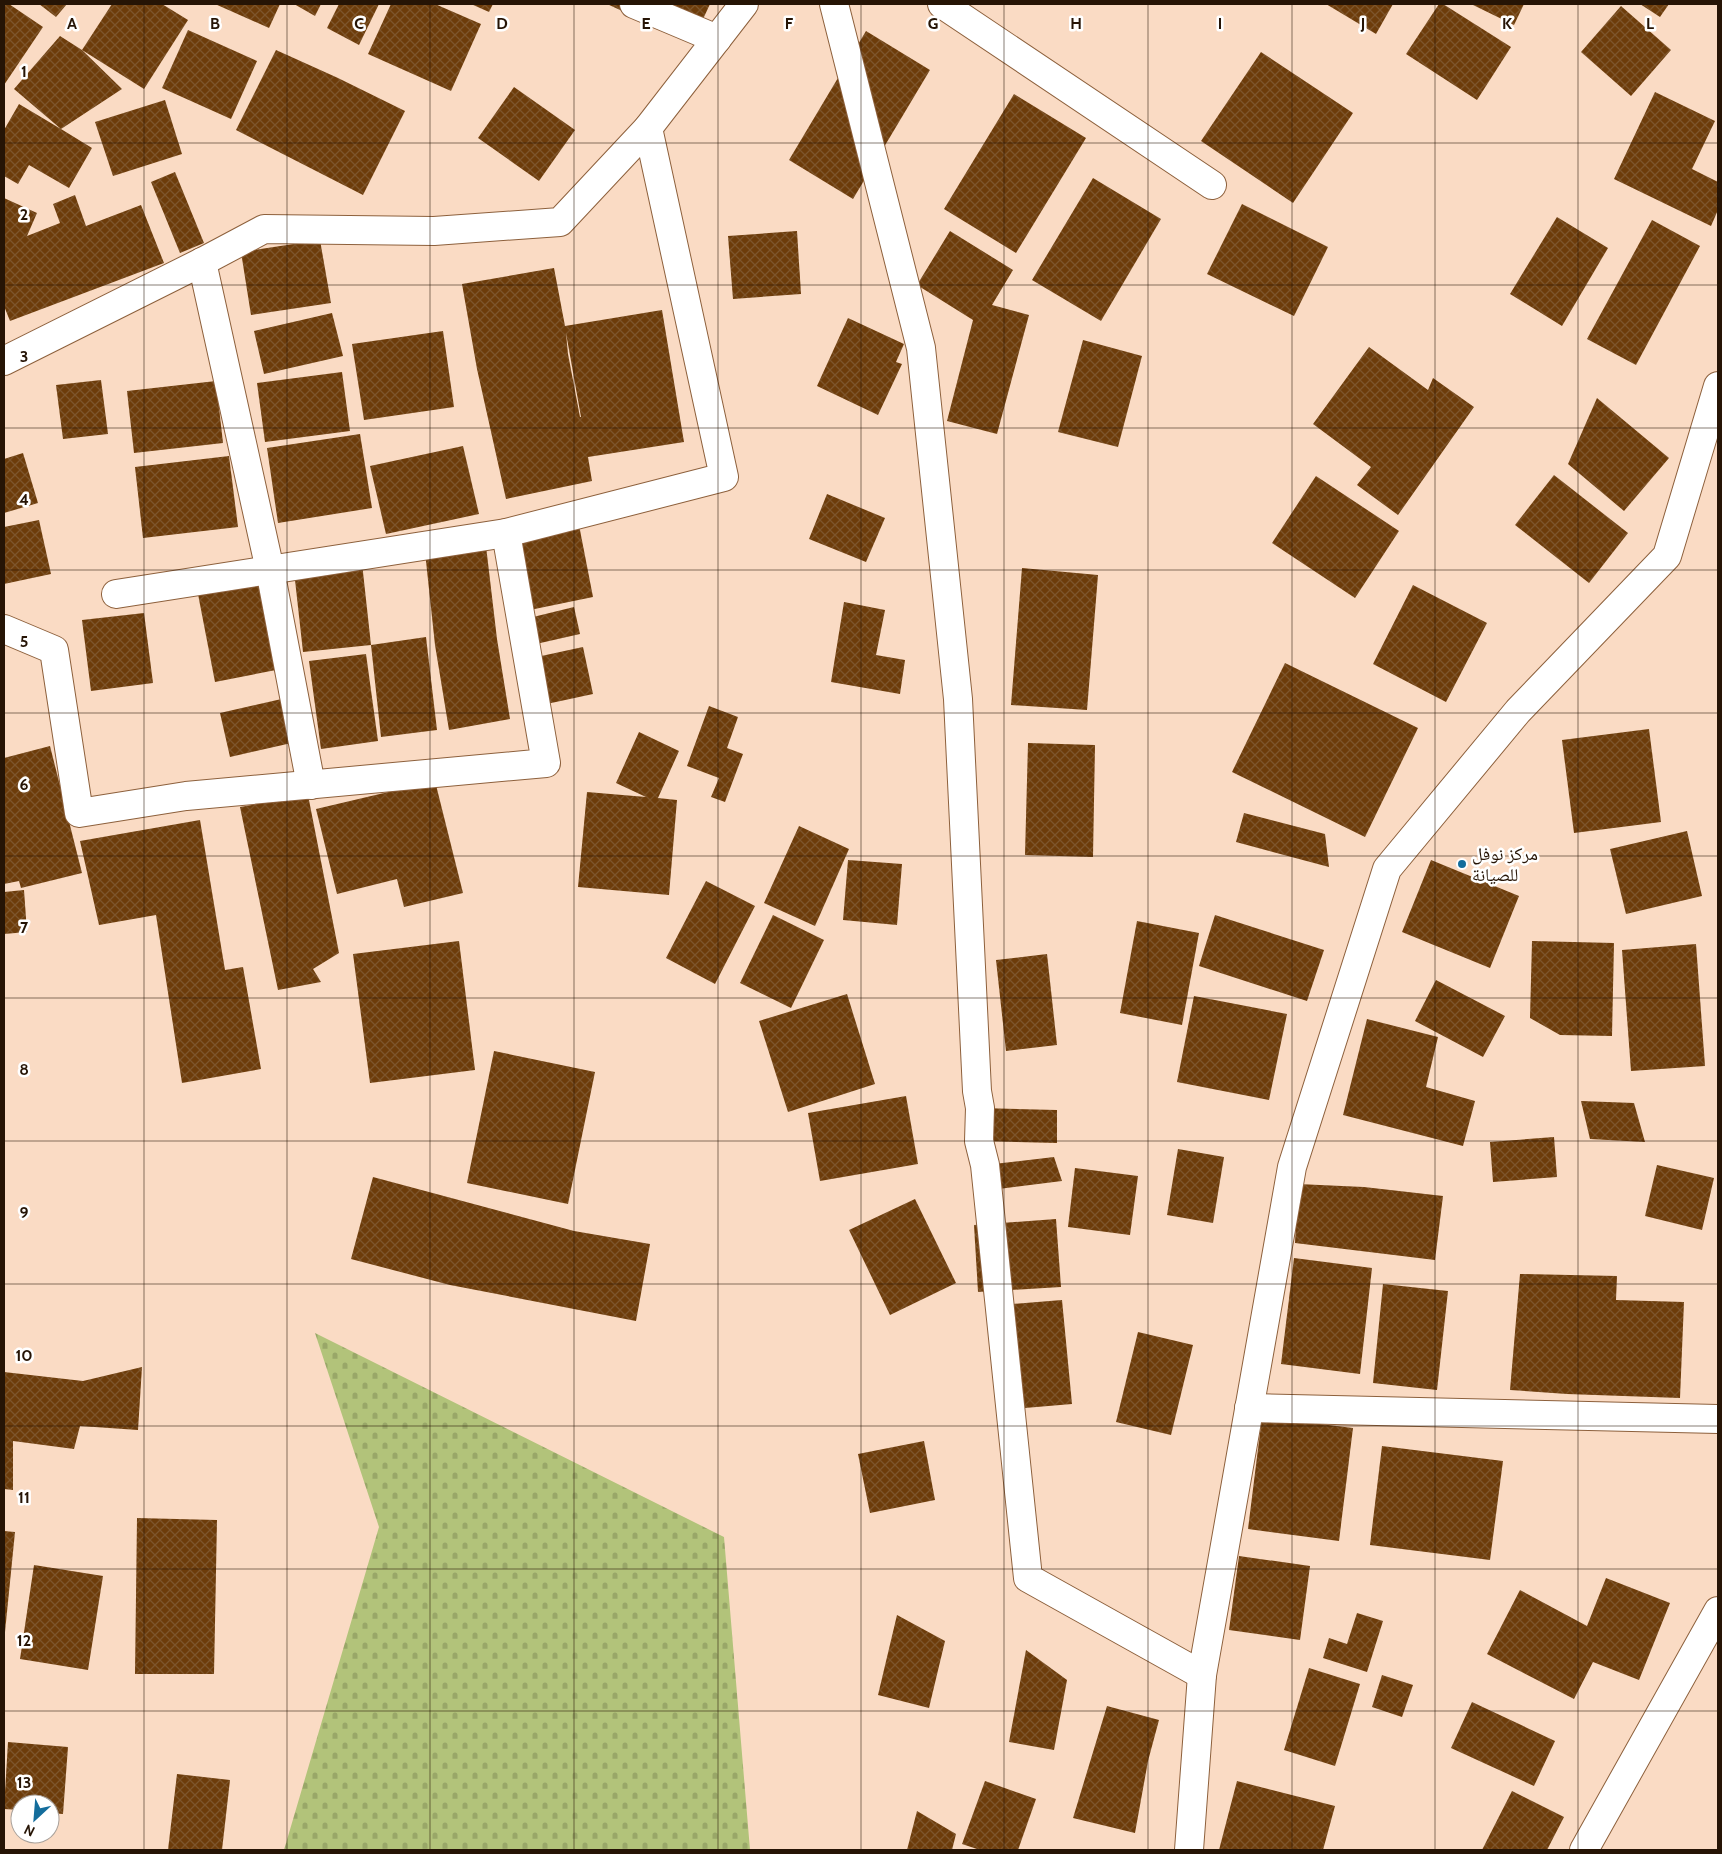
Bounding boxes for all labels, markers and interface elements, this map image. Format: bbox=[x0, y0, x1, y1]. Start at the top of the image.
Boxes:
text: A bbox=[67, 14, 77, 33]
text: B bbox=[210, 14, 220, 33]
text: C bbox=[354, 14, 364, 33]
text: D bbox=[496, 14, 508, 33]
text: E bbox=[641, 14, 651, 33]
text: F bbox=[785, 14, 794, 33]
text: G bbox=[928, 14, 938, 33]
text: H bbox=[1070, 14, 1082, 33]
text: I bbox=[1218, 14, 1222, 33]
text: J bbox=[1360, 14, 1365, 33]
text: K bbox=[1502, 14, 1512, 33]
text: L bbox=[1646, 14, 1654, 33]
text: 1 bbox=[21, 62, 27, 81]
text: 2 bbox=[20, 205, 28, 224]
text: 3 bbox=[20, 347, 28, 366]
text: 4 bbox=[19, 490, 29, 509]
text: 5 bbox=[20, 632, 28, 651]
text: 6 bbox=[20, 775, 29, 794]
place label: مركز نوفل للصيانة bbox=[1472, 843, 1538, 886]
marker: مركز نوفل للصيانة bbox=[1456, 858, 1468, 870]
text: 7 bbox=[20, 918, 29, 937]
text: 8 bbox=[19, 1060, 29, 1079]
text: 9 bbox=[20, 1203, 29, 1222]
text: 10 bbox=[15, 1346, 33, 1365]
text: 11 bbox=[18, 1488, 30, 1507]
text: 12 bbox=[17, 1631, 31, 1650]
text: 13 bbox=[17, 1773, 31, 1792]
north arrow bbox=[10, 1794, 60, 1844]
text: N bbox=[21, 1820, 38, 1841]

